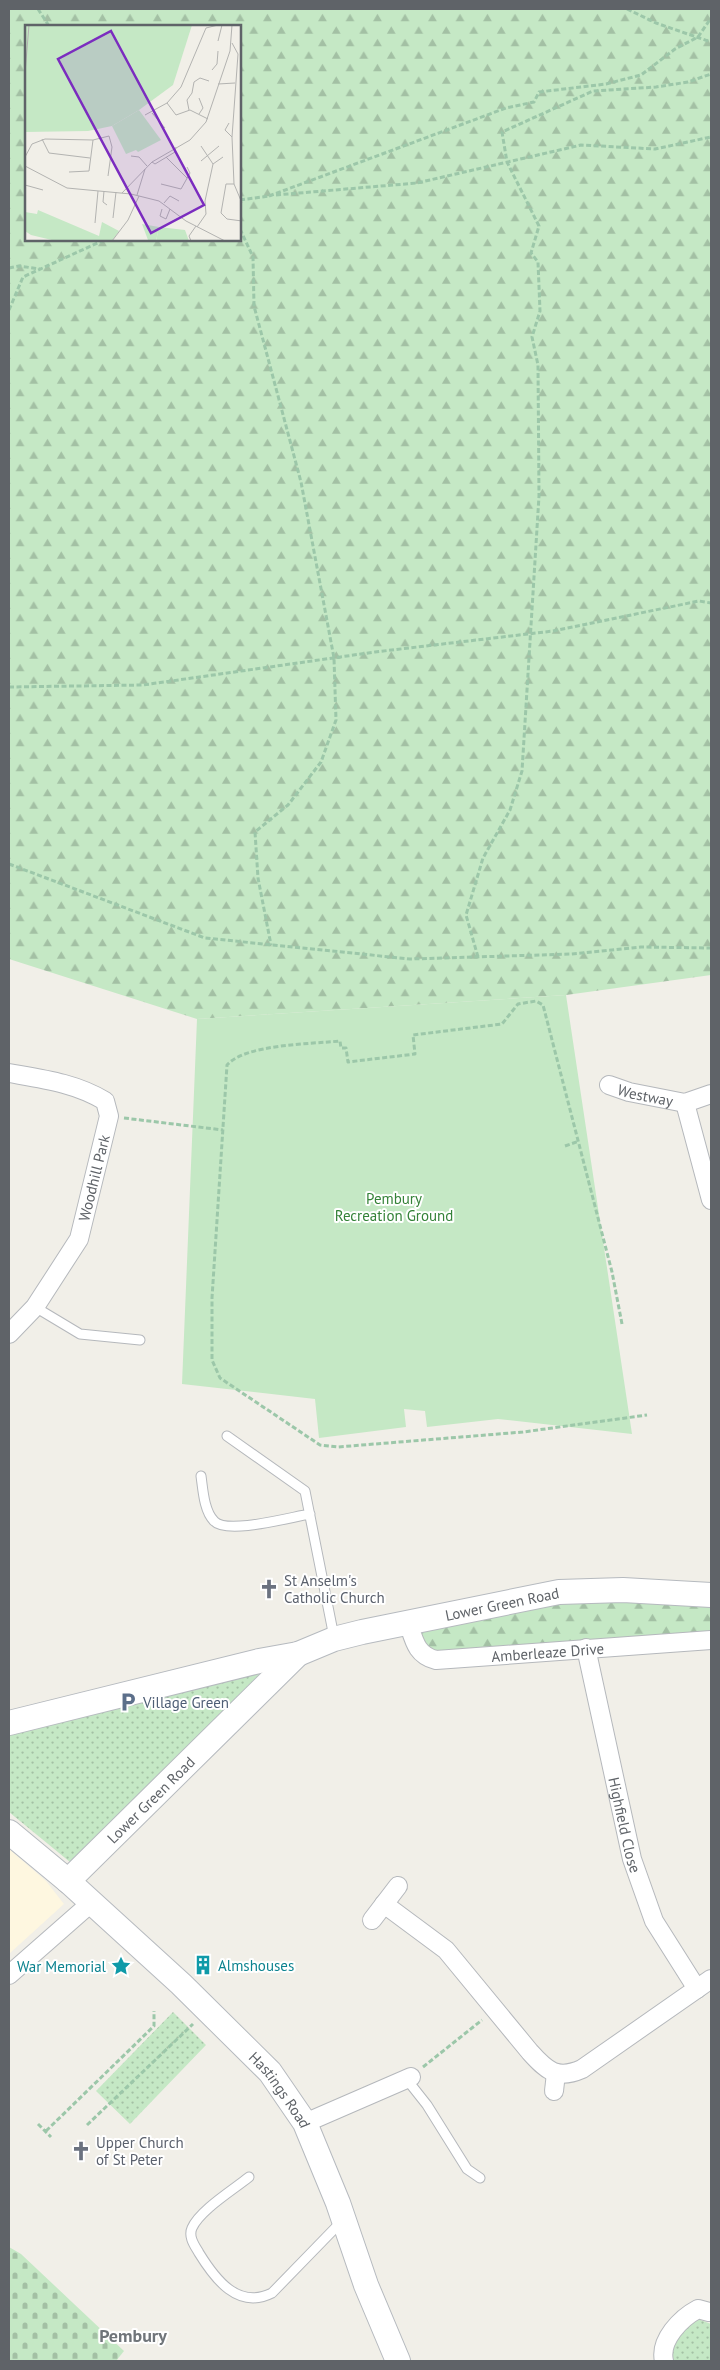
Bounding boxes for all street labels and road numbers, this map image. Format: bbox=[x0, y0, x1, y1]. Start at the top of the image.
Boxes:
street label: Westway bbox=[615, 1079, 675, 1110]
street label: Woodhill Park bbox=[74, 1132, 114, 1223]
street label: Lower Green Road bbox=[443, 1583, 561, 1624]
street label: Amberleaze Drive bbox=[491, 1638, 605, 1665]
street label: Lower Green Road bbox=[103, 1752, 198, 1847]
street label: Highfield Close bbox=[605, 1775, 646, 1875]
street label: Hastings Road bbox=[245, 2047, 315, 2130]

